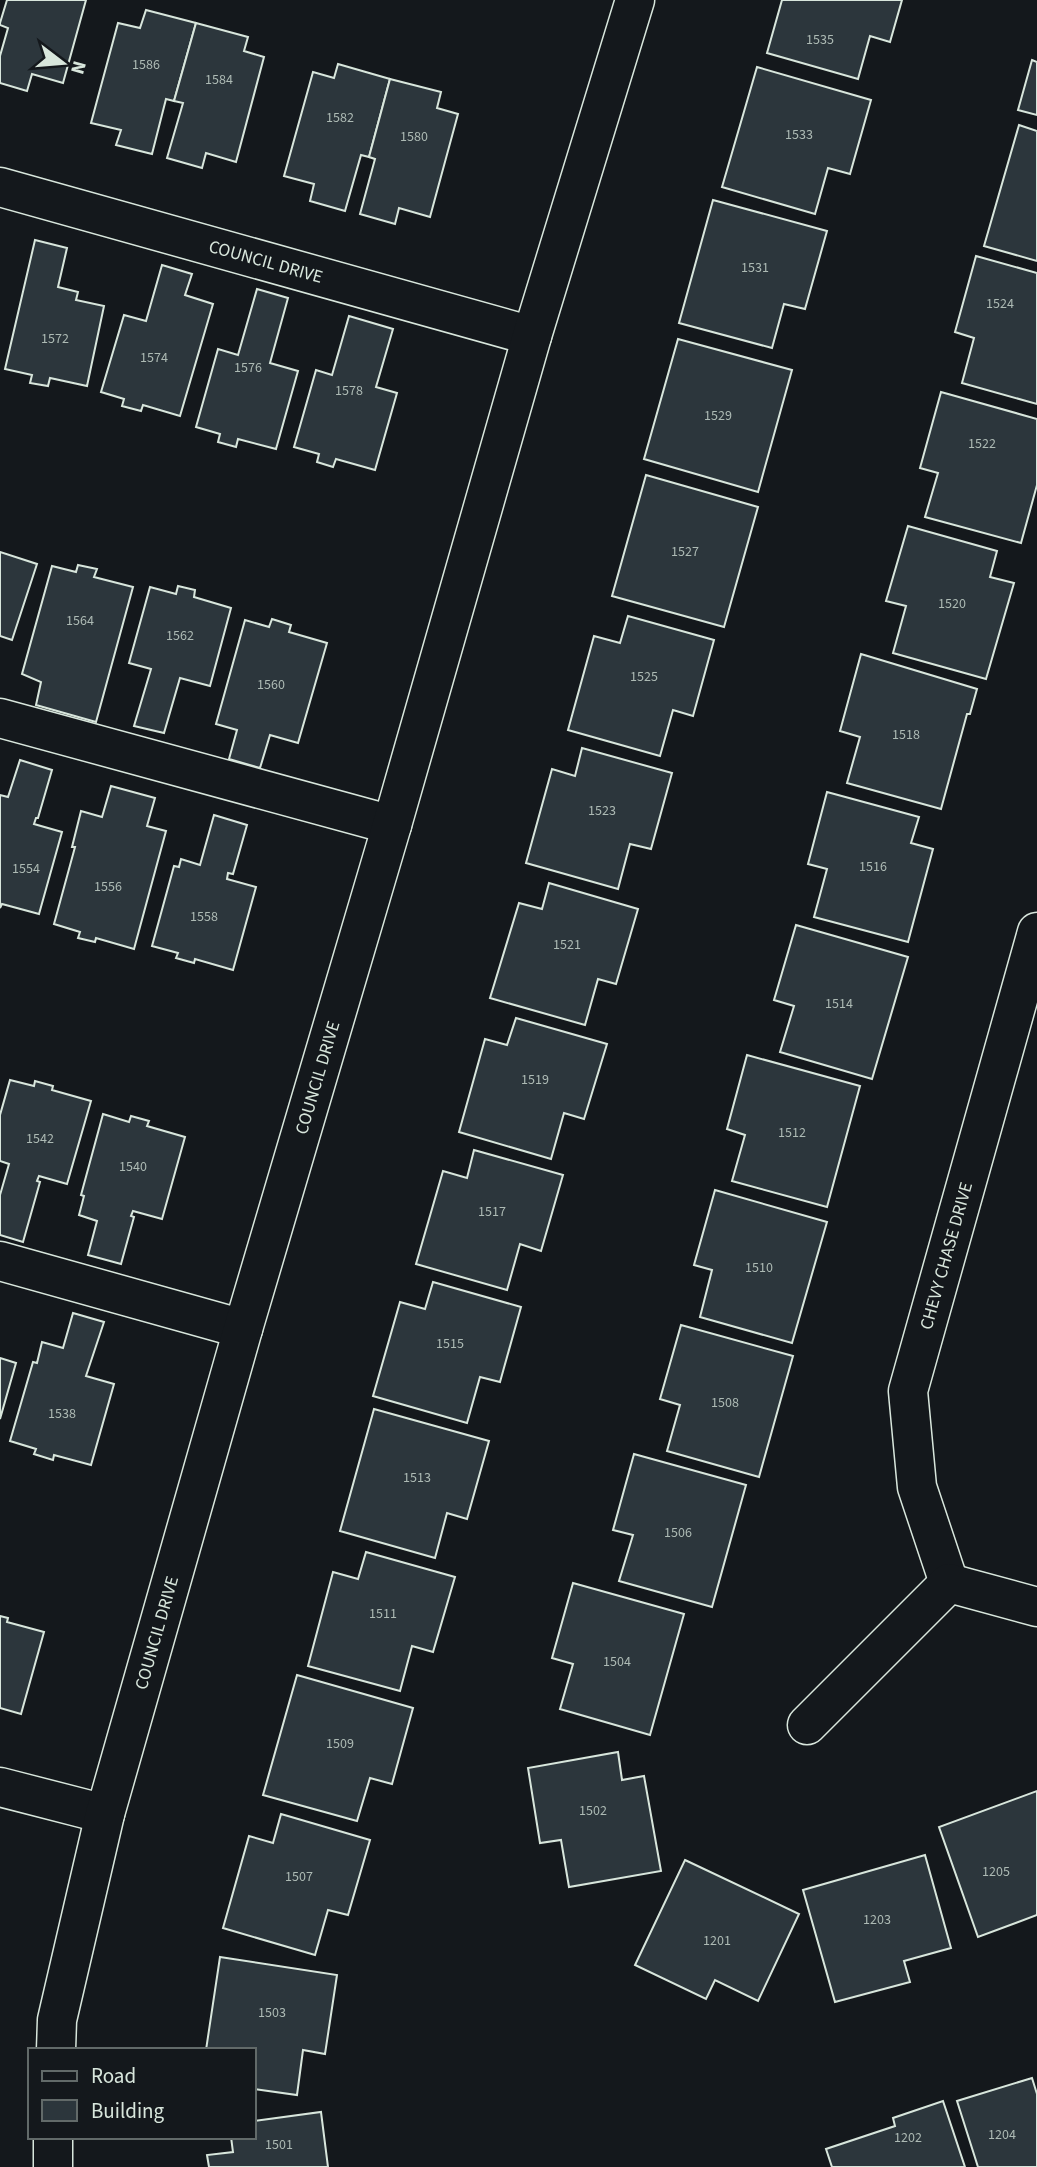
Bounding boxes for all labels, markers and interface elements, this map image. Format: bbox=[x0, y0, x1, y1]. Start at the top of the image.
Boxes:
north arrow bbox=[28, 28, 98, 98]
house number: 1535 bbox=[806, 30, 834, 50]
house number: 1586 bbox=[132, 55, 160, 75]
text: N bbox=[63, 57, 93, 77]
house number: 1584 bbox=[205, 70, 233, 90]
house number: 1582 bbox=[326, 108, 354, 128]
house number: 1533 bbox=[785, 125, 813, 145]
house number: 1580 bbox=[400, 127, 428, 147]
street label: COUNCIL DRIVE bbox=[206, 234, 325, 290]
house number: 1531 bbox=[741, 258, 769, 278]
house number: 1524 bbox=[986, 294, 1014, 314]
house number: 1572 bbox=[41, 329, 69, 349]
house number: 1574 bbox=[140, 348, 168, 368]
house number: 1576 bbox=[234, 358, 262, 378]
house number: 1578 bbox=[335, 381, 363, 401]
house number: 1529 bbox=[704, 406, 732, 426]
house number: 1522 bbox=[968, 434, 996, 454]
house number: 1527 bbox=[671, 542, 699, 562]
house number: 1520 bbox=[938, 594, 966, 614]
house number: 1564 bbox=[66, 611, 94, 631]
house number: 1562 bbox=[166, 626, 194, 646]
house number: 1525 bbox=[630, 667, 658, 687]
house number: 1560 bbox=[257, 675, 285, 695]
house number: 1518 bbox=[892, 725, 920, 745]
house number: 1523 bbox=[588, 801, 616, 821]
house number: 1516 bbox=[859, 857, 887, 877]
house number: 1554 bbox=[12, 859, 40, 879]
house number: 1556 bbox=[94, 877, 122, 897]
house number: 1558 bbox=[190, 907, 218, 927]
house number: 1521 bbox=[553, 935, 581, 955]
house number: 1514 bbox=[825, 994, 853, 1014]
street label: COUNCIL DRIVE bbox=[289, 1018, 346, 1137]
house number: 1519 bbox=[521, 1070, 549, 1090]
house number: 1512 bbox=[778, 1123, 806, 1143]
house number: 1542 bbox=[26, 1129, 54, 1149]
house number: 1540 bbox=[119, 1157, 147, 1177]
street label: CHEVY CHASE DRIVE bbox=[914, 1179, 979, 1333]
house number: 1517 bbox=[478, 1202, 506, 1222]
house number: 1510 bbox=[745, 1258, 773, 1278]
house number: 1515 bbox=[436, 1334, 464, 1354]
house number: 1508 bbox=[711, 1393, 739, 1413]
house number: 1538 bbox=[48, 1404, 76, 1424]
house number: 1513 bbox=[403, 1468, 431, 1488]
house number: 1506 bbox=[664, 1523, 692, 1543]
street label: COUNCIL DRIVE bbox=[129, 1573, 185, 1693]
house number: 1511 bbox=[369, 1604, 397, 1624]
house number: 1504 bbox=[603, 1652, 631, 1672]
house number: 1509 bbox=[326, 1734, 354, 1754]
house number: 1502 bbox=[579, 1801, 607, 1821]
house number: 1205 bbox=[982, 1862, 1010, 1882]
house number: 1507 bbox=[285, 1867, 313, 1887]
house number: 1203 bbox=[863, 1910, 891, 1930]
house number: 1201 bbox=[703, 1931, 731, 1951]
house number: 1503 bbox=[258, 2003, 286, 2023]
legend bbox=[28, 2048, 256, 2139]
text: Road bbox=[91, 2061, 136, 2091]
text: Building bbox=[91, 2096, 165, 2126]
house number: 1204 bbox=[988, 2125, 1016, 2145]
house number: 1202 bbox=[894, 2128, 922, 2148]
house number: 1501 bbox=[265, 2135, 293, 2155]

